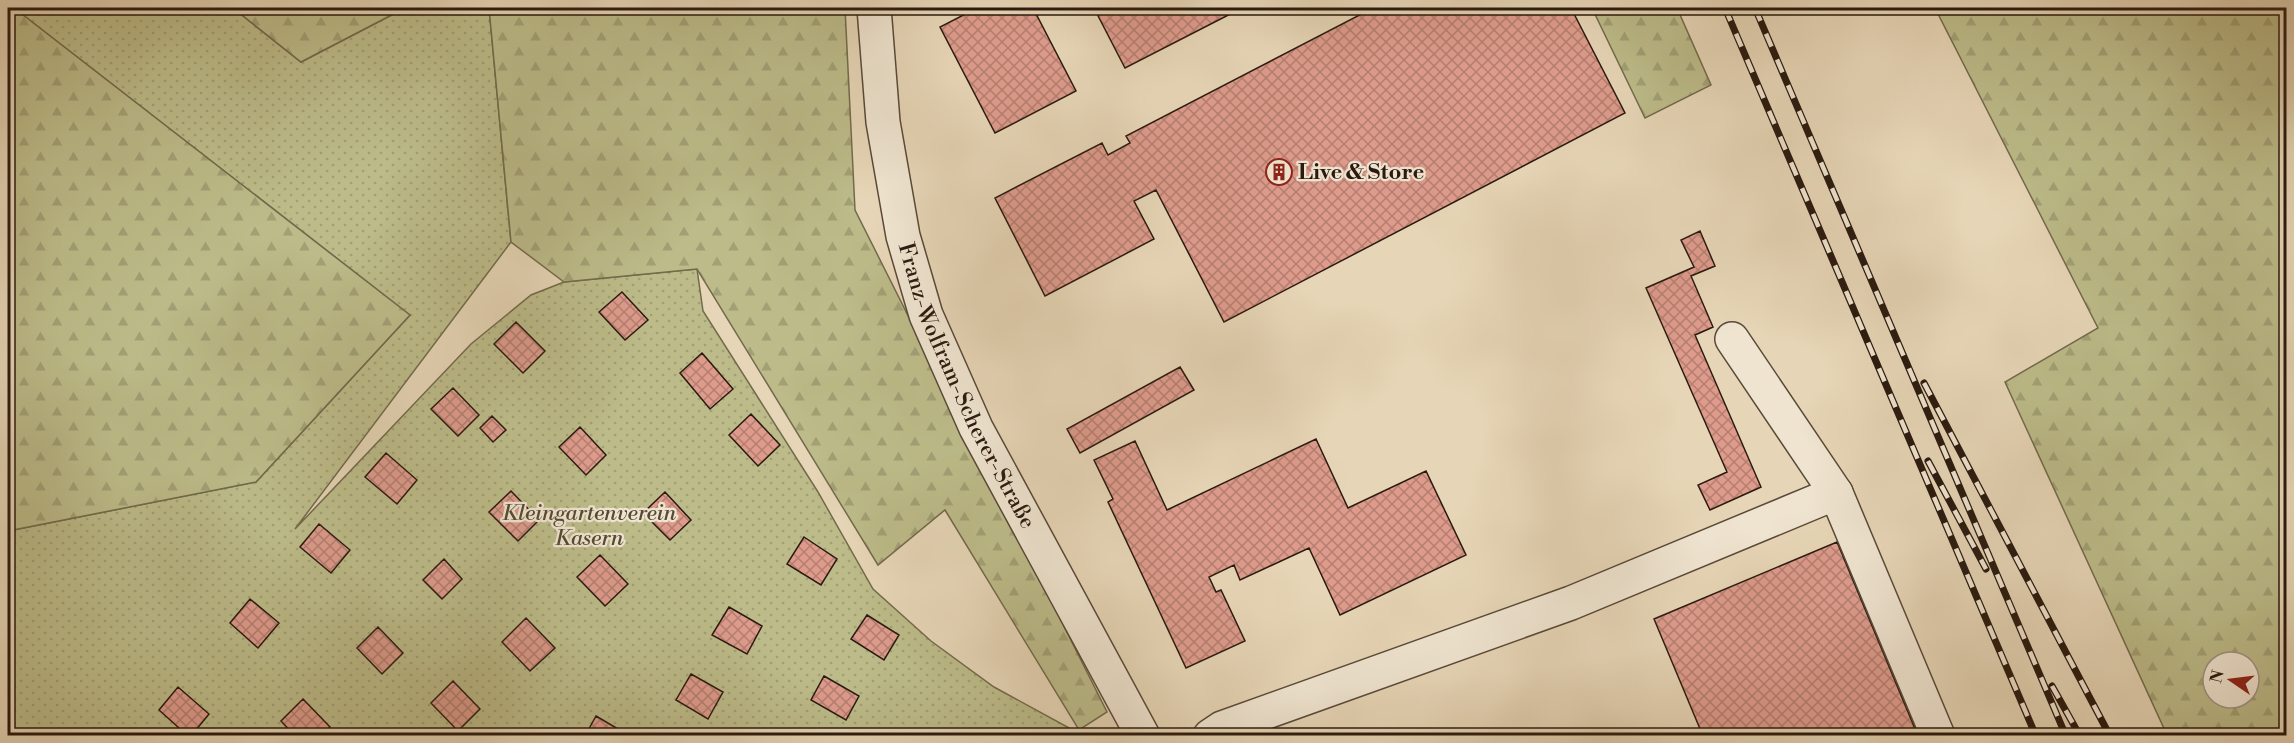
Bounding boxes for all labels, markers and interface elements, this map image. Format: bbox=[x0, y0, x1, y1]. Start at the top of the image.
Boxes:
building icon: Live & Store bbox=[1264, 157, 1294, 187]
place label: Live & Store bbox=[1298, 159, 1424, 186]
street label: Franz-Wolfram-Scherer-Straße bbox=[892, 239, 1041, 533]
park label: Kleingartenverein Kasern bbox=[502, 500, 677, 552]
north arrow bbox=[2201, 650, 2261, 710]
text: N bbox=[2206, 668, 2229, 685]

